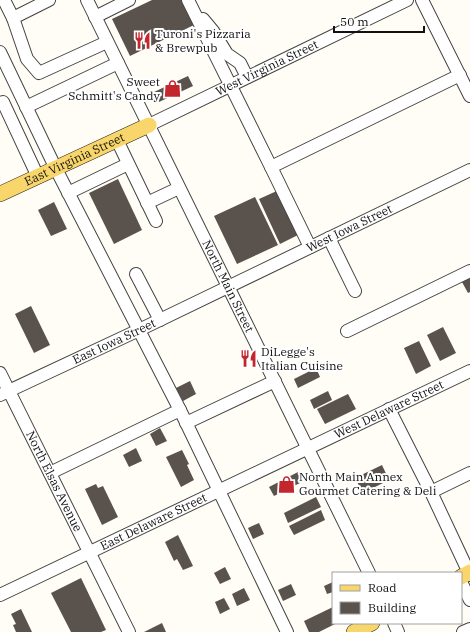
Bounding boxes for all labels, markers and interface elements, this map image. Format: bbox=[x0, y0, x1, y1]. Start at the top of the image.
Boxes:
scale bar bbox=[334, 8, 424, 34]
text: 50 m bbox=[340, 14, 369, 29]
place label: Turoni's Pizzaria & Brewpub bbox=[155, 26, 251, 55]
restaurant icon: Turoni's Pizzaria & Brewpub bbox=[132, 31, 152, 51]
street label: West Virginia Street bbox=[213, 36, 320, 99]
place label: Sweet Schmitt's Candy bbox=[68, 74, 161, 103]
shop icon: Sweet Schmitt's Candy bbox=[163, 79, 183, 99]
street label: East Virginia Street bbox=[22, 129, 127, 189]
street label: West Iowa Street bbox=[304, 201, 394, 255]
street label: North Main Street bbox=[199, 237, 257, 335]
street label: East Iowa Street bbox=[70, 315, 158, 367]
place label: DiLegge's Italian Cuisine bbox=[261, 344, 343, 373]
restaurant icon: DiLegge's Italian Cuisine bbox=[238, 349, 258, 369]
street label: West Delaware Street bbox=[332, 377, 446, 442]
street label: North Elsas Avenue bbox=[23, 428, 86, 534]
place label: North Main Annex Gourmet Catering & Deli bbox=[299, 469, 437, 498]
shop icon: North Main Annex Gourmet Catering & Deli bbox=[276, 474, 296, 494]
street label: East Delaware Street bbox=[98, 490, 209, 553]
legend bbox=[332, 572, 462, 624]
text: Road bbox=[368, 580, 397, 595]
text: Building bbox=[368, 600, 416, 615]

